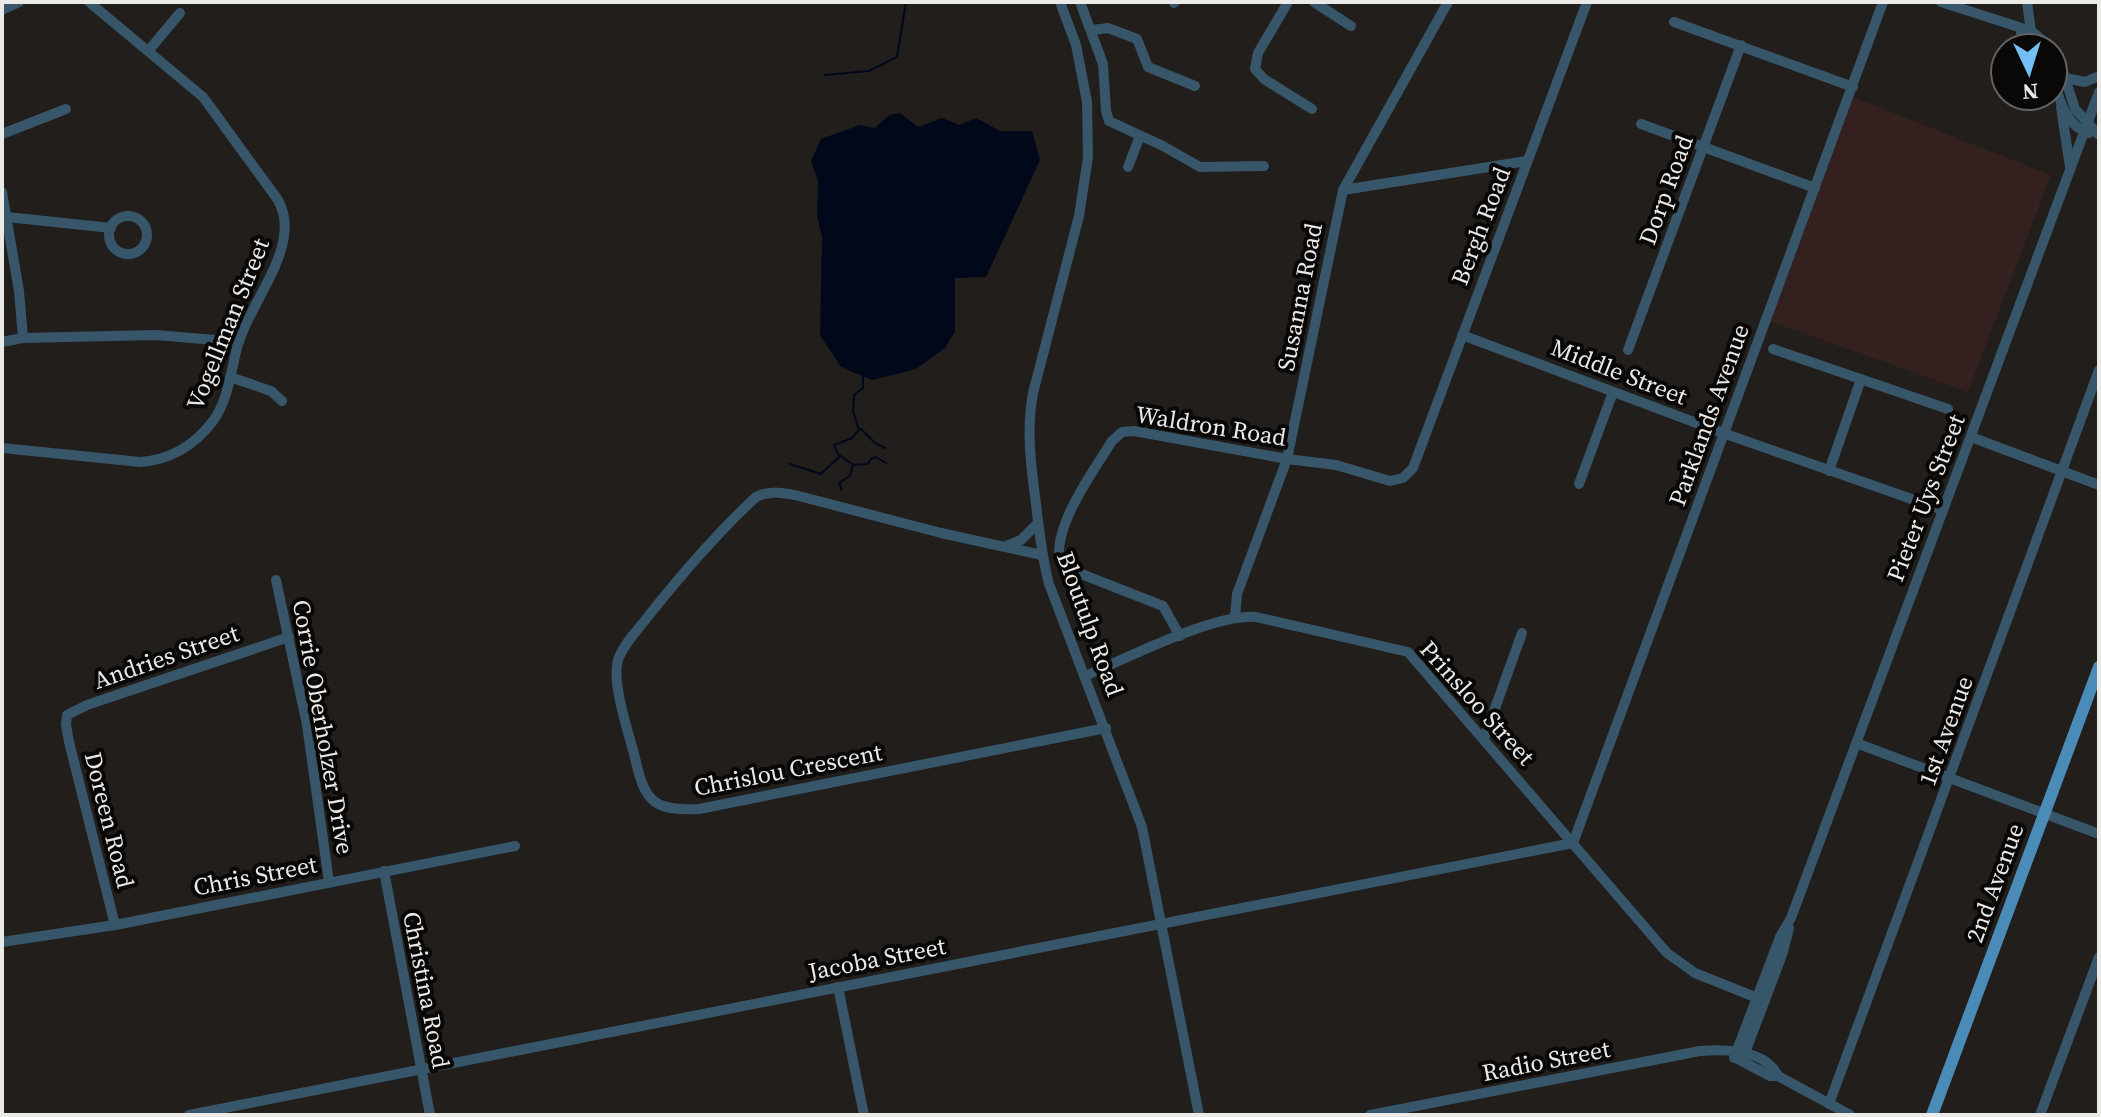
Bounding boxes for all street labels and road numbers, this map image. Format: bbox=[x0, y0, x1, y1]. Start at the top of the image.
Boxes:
street label: Dorp Road bbox=[1630, 130, 1701, 249]
street label: Bergh Road bbox=[1443, 162, 1518, 290]
street label: Susanna Road bbox=[1269, 220, 1330, 374]
street label: Vogellman Street bbox=[178, 233, 277, 414]
street label: Parklands Avenue bbox=[1660, 319, 1757, 510]
street label: Middle Street bbox=[1546, 330, 1692, 413]
street label: Waldron Road bbox=[1133, 397, 1289, 454]
street label: Pieter Uys Street bbox=[1879, 409, 1973, 586]
street label: Bloutulp Road bbox=[1049, 547, 1132, 701]
street label: Corrie Oberholzer Drive bbox=[285, 597, 362, 857]
street label: Andries Street bbox=[89, 616, 243, 697]
street label: Prinsloo Street bbox=[1413, 633, 1542, 772]
street label: 1st Avenue bbox=[1910, 671, 1981, 790]
street label: Chrislou Crescent bbox=[691, 735, 885, 804]
street label: Doreen Road bbox=[77, 748, 142, 892]
street label: 2nd Avenue bbox=[1958, 819, 2031, 947]
street label: Chris Street bbox=[190, 847, 320, 904]
street label: Christina Road bbox=[395, 909, 458, 1071]
street label: Jacoba Street bbox=[805, 929, 948, 988]
street label: Radio Street bbox=[1479, 1032, 1613, 1089]

